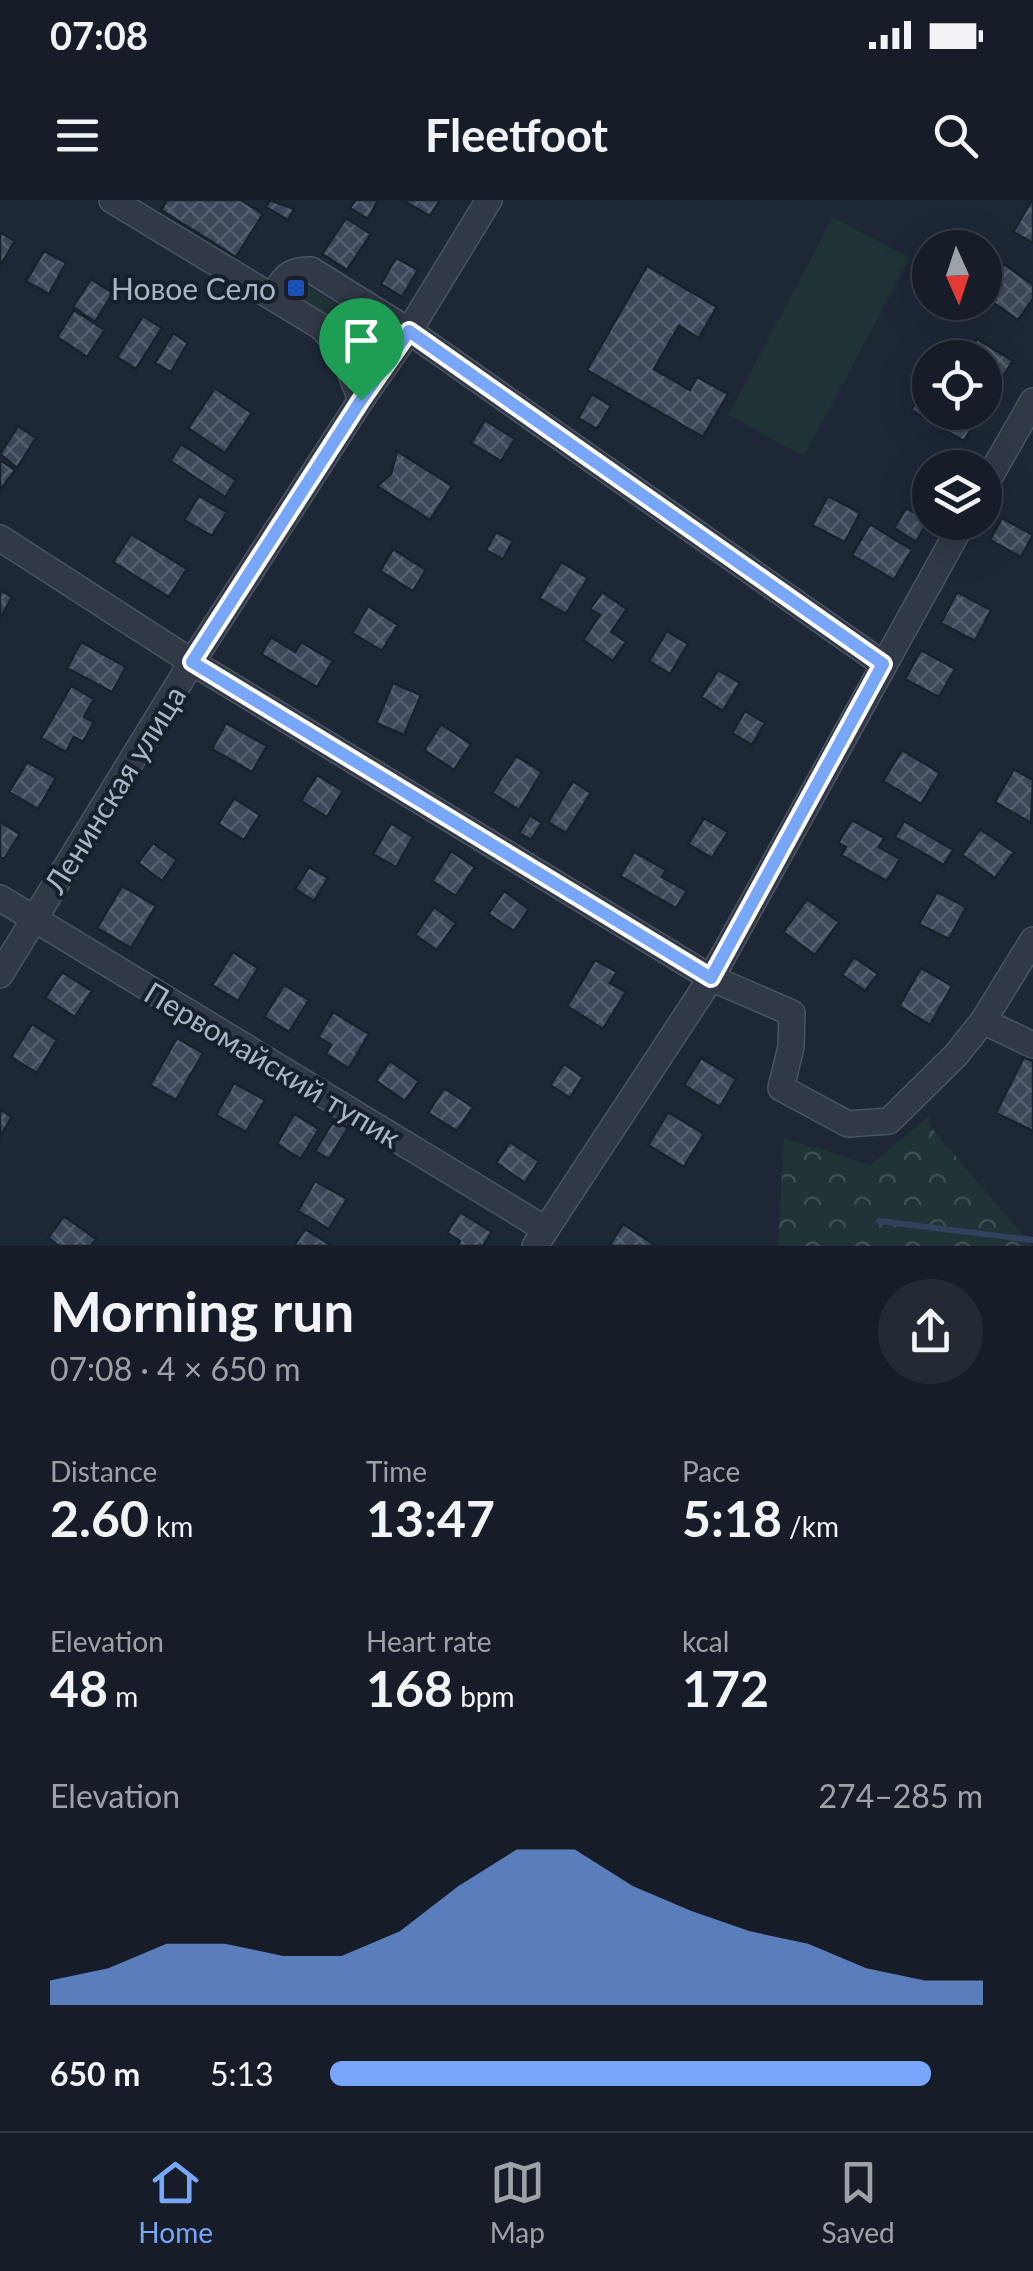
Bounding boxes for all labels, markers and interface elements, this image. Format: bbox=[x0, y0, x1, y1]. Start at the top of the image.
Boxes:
text: 07:08 bbox=[50, 12, 148, 58]
icon: menu bbox=[50, 108, 105, 163]
text: Fleetfoot bbox=[425, 108, 608, 162]
icon: search bbox=[928, 108, 983, 163]
north arrow bbox=[912, 230, 1002, 320]
map controls bbox=[912, 230, 1002, 540]
place label: Новое Село bbox=[111, 270, 276, 306]
marker: Новое Село bbox=[285, 277, 307, 299]
pin bbox=[319, 298, 404, 401]
icon: arrive bbox=[334, 313, 389, 368]
button: locate bbox=[912, 340, 1002, 430]
button: layers bbox=[912, 450, 1002, 540]
street label: Ленинская улица bbox=[35, 679, 192, 900]
street label: Первомайский тупик bbox=[139, 973, 408, 1155]
text: Morning run bbox=[50, 1278, 354, 1344]
button: share bbox=[878, 1279, 983, 1384]
text: 07:08 · 4 × 650 m bbox=[50, 1349, 301, 1388]
text: Distance bbox=[50, 1454, 157, 1488]
text: Time bbox=[366, 1454, 427, 1488]
text: Pace bbox=[682, 1454, 740, 1488]
text: 2.60 bbox=[50, 1488, 149, 1548]
text: 13:47 bbox=[366, 1488, 495, 1548]
text: 5:18 bbox=[682, 1488, 782, 1548]
text: km bbox=[149, 1509, 193, 1543]
text: /km bbox=[782, 1509, 839, 1543]
text: Elevation bbox=[50, 1624, 164, 1658]
text: Heart rate bbox=[366, 1624, 492, 1658]
text: kcal bbox=[682, 1624, 729, 1658]
text: 48 bbox=[50, 1658, 108, 1718]
text: 168 bbox=[366, 1658, 453, 1718]
text: 172 bbox=[682, 1658, 769, 1718]
text: m bbox=[108, 1679, 138, 1713]
text: bpm bbox=[453, 1679, 515, 1713]
text: Elevation bbox=[50, 1776, 180, 1815]
text: 274–285 m bbox=[819, 1776, 983, 1815]
text: 650 m bbox=[50, 2054, 140, 2093]
text: 5:13 bbox=[210, 2054, 274, 2093]
tab: Home bbox=[138, 2155, 213, 2249]
tab: Map bbox=[490, 2155, 545, 2249]
tab: Saved bbox=[822, 2155, 895, 2249]

